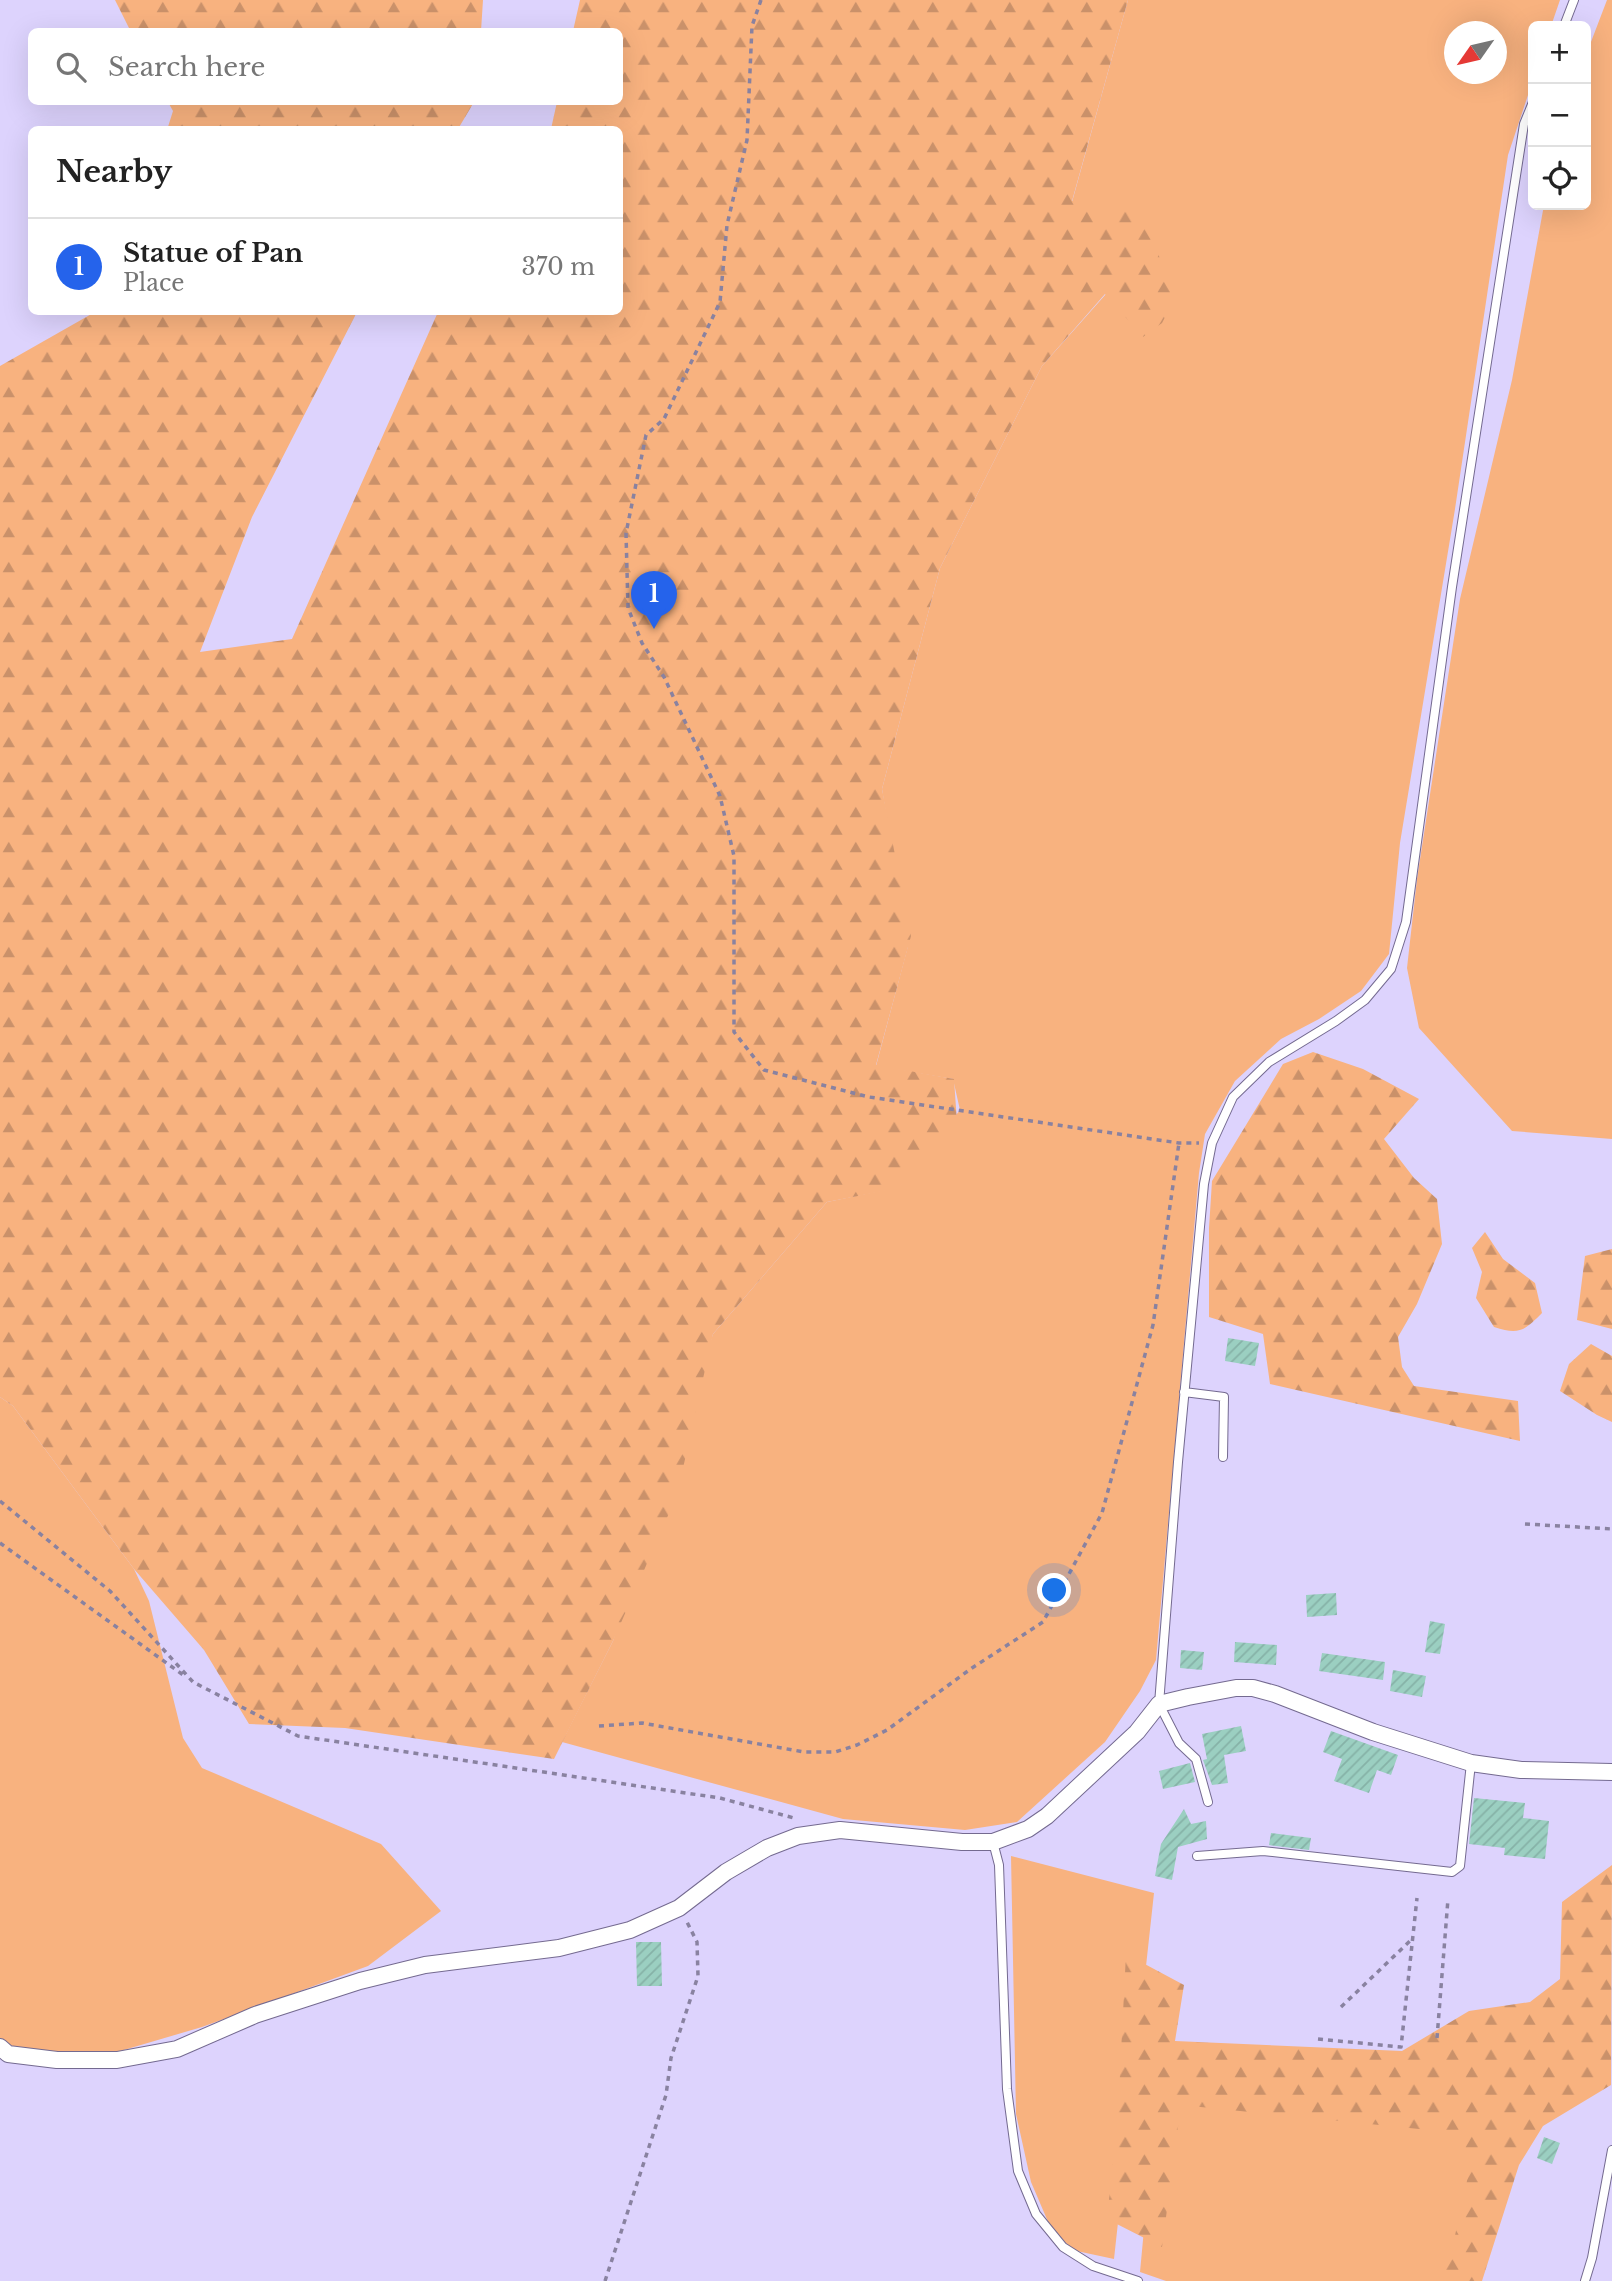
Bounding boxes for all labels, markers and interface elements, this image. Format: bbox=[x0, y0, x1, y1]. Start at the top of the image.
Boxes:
north arrow bbox=[1444, 21, 1507, 84]
map controls bbox=[1528, 21, 1591, 210]
button: + bbox=[1528, 21, 1591, 84]
search box bbox=[28, 28, 623, 105]
icon: search bbox=[52, 48, 90, 86]
text: Search here bbox=[108, 51, 265, 83]
button: − bbox=[1528, 84, 1591, 147]
button: locate bbox=[1528, 147, 1591, 210]
text: Nearby bbox=[56, 153, 172, 190]
text: Statue of Pan bbox=[123, 237, 303, 269]
text: 1 bbox=[74, 253, 84, 281]
text: 370 m bbox=[522, 253, 595, 281]
text: Place bbox=[123, 269, 185, 297]
pin: 1 bbox=[631, 571, 677, 629]
your location bbox=[1037, 1573, 1071, 1607]

